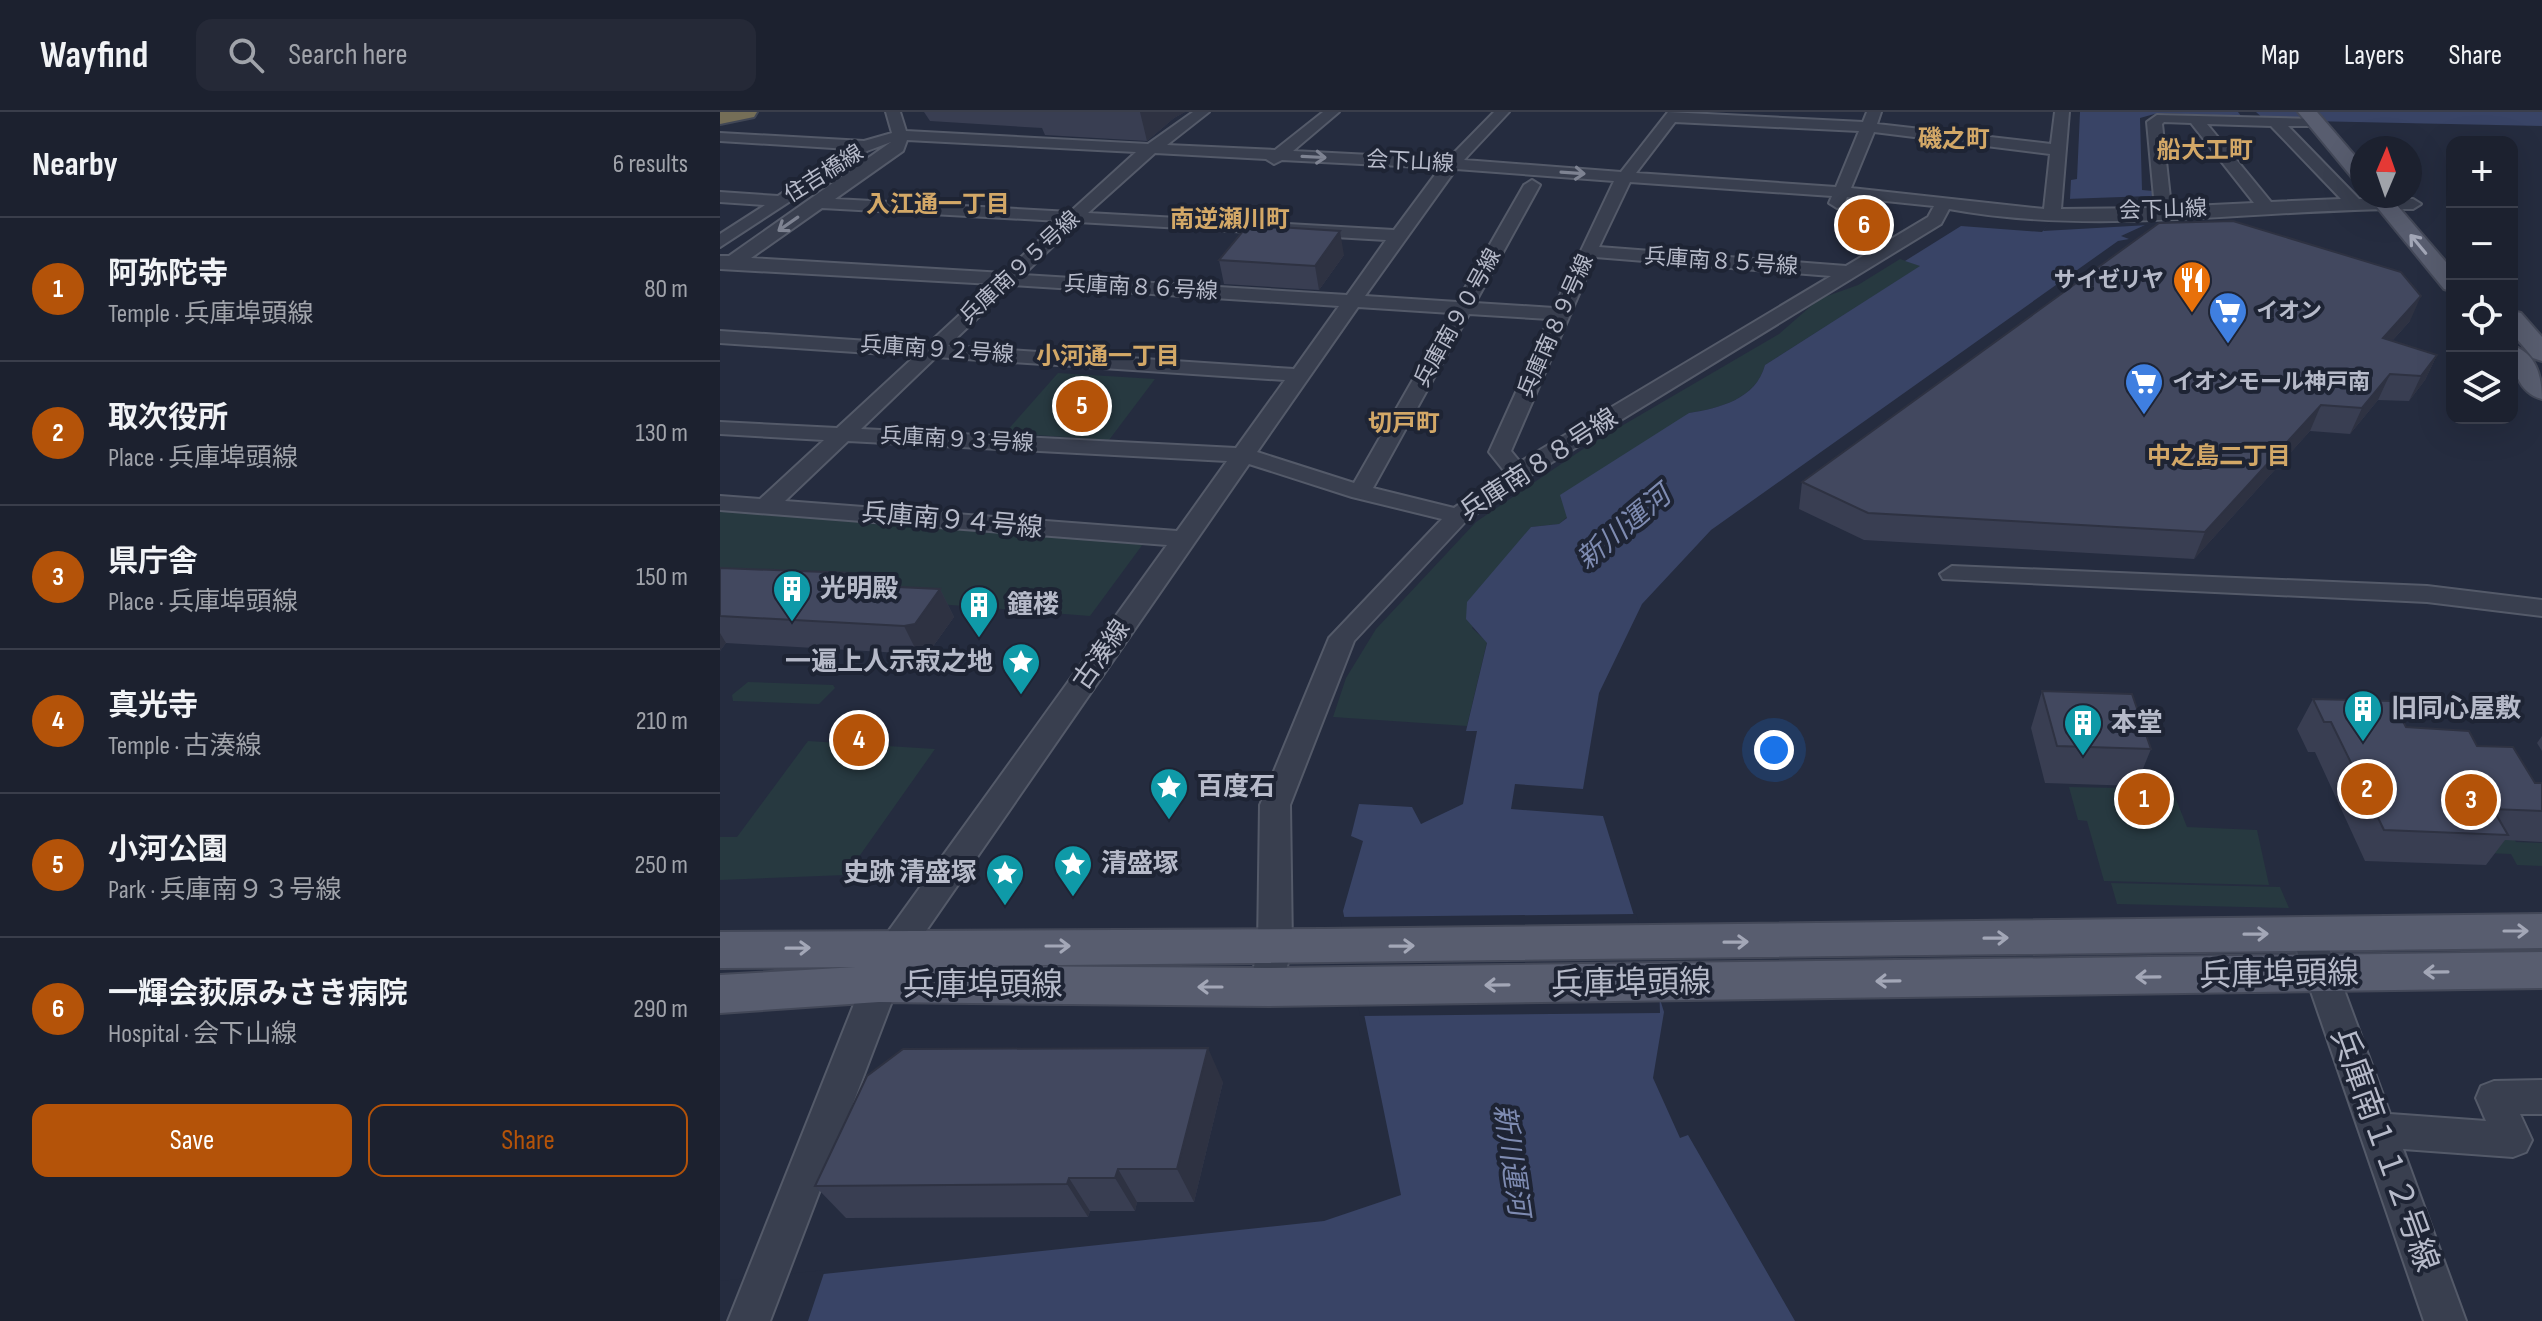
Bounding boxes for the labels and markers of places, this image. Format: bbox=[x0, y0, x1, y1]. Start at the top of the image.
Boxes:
pin: 6 bbox=[1838, 195, 1890, 255]
restaurant icon: サイゼリヤ bbox=[2171, 259, 2213, 314]
place label: サイゼリヤ bbox=[2054, 267, 2164, 294]
supermarket icon: イオン bbox=[2207, 290, 2249, 345]
place label: イオン bbox=[2256, 298, 2322, 325]
supermarket icon: イオンモール神戸南 bbox=[2123, 361, 2165, 416]
place label: イオンモール神戸南 bbox=[2172, 369, 2370, 396]
pin: 5 bbox=[1056, 376, 1108, 436]
building icon: 光明殿 bbox=[771, 568, 813, 623]
place label: 光明殿 bbox=[820, 574, 898, 605]
building icon: 鐘楼 bbox=[958, 584, 1000, 639]
place label: 鐘楼 bbox=[1007, 590, 1059, 621]
place icon: 一遍上人示寂之地 bbox=[1000, 641, 1042, 696]
place label: 一遍上人示寂之地 bbox=[785, 647, 993, 678]
building icon: 旧同心屋敷 bbox=[2342, 688, 2384, 743]
place label: 旧同心屋敷 bbox=[2391, 694, 2521, 725]
building icon: 本堂 bbox=[2062, 702, 2104, 757]
place label: 本堂 bbox=[2111, 708, 2163, 739]
pin: 4 bbox=[833, 710, 885, 770]
pin: 2 bbox=[2341, 759, 2393, 819]
place icon: 百度石 bbox=[1148, 766, 1190, 821]
pin: 1 bbox=[2118, 769, 2170, 829]
pin: 3 bbox=[2445, 770, 2497, 830]
place label: 百度石 bbox=[1197, 772, 1275, 803]
place icon: 清盛塚 bbox=[1052, 843, 1094, 898]
place label: 清盛塚 bbox=[1101, 849, 1179, 880]
place icon: 史跡 清盛塚 bbox=[984, 852, 1026, 907]
place label: 史跡 清盛塚 bbox=[843, 858, 977, 889]

